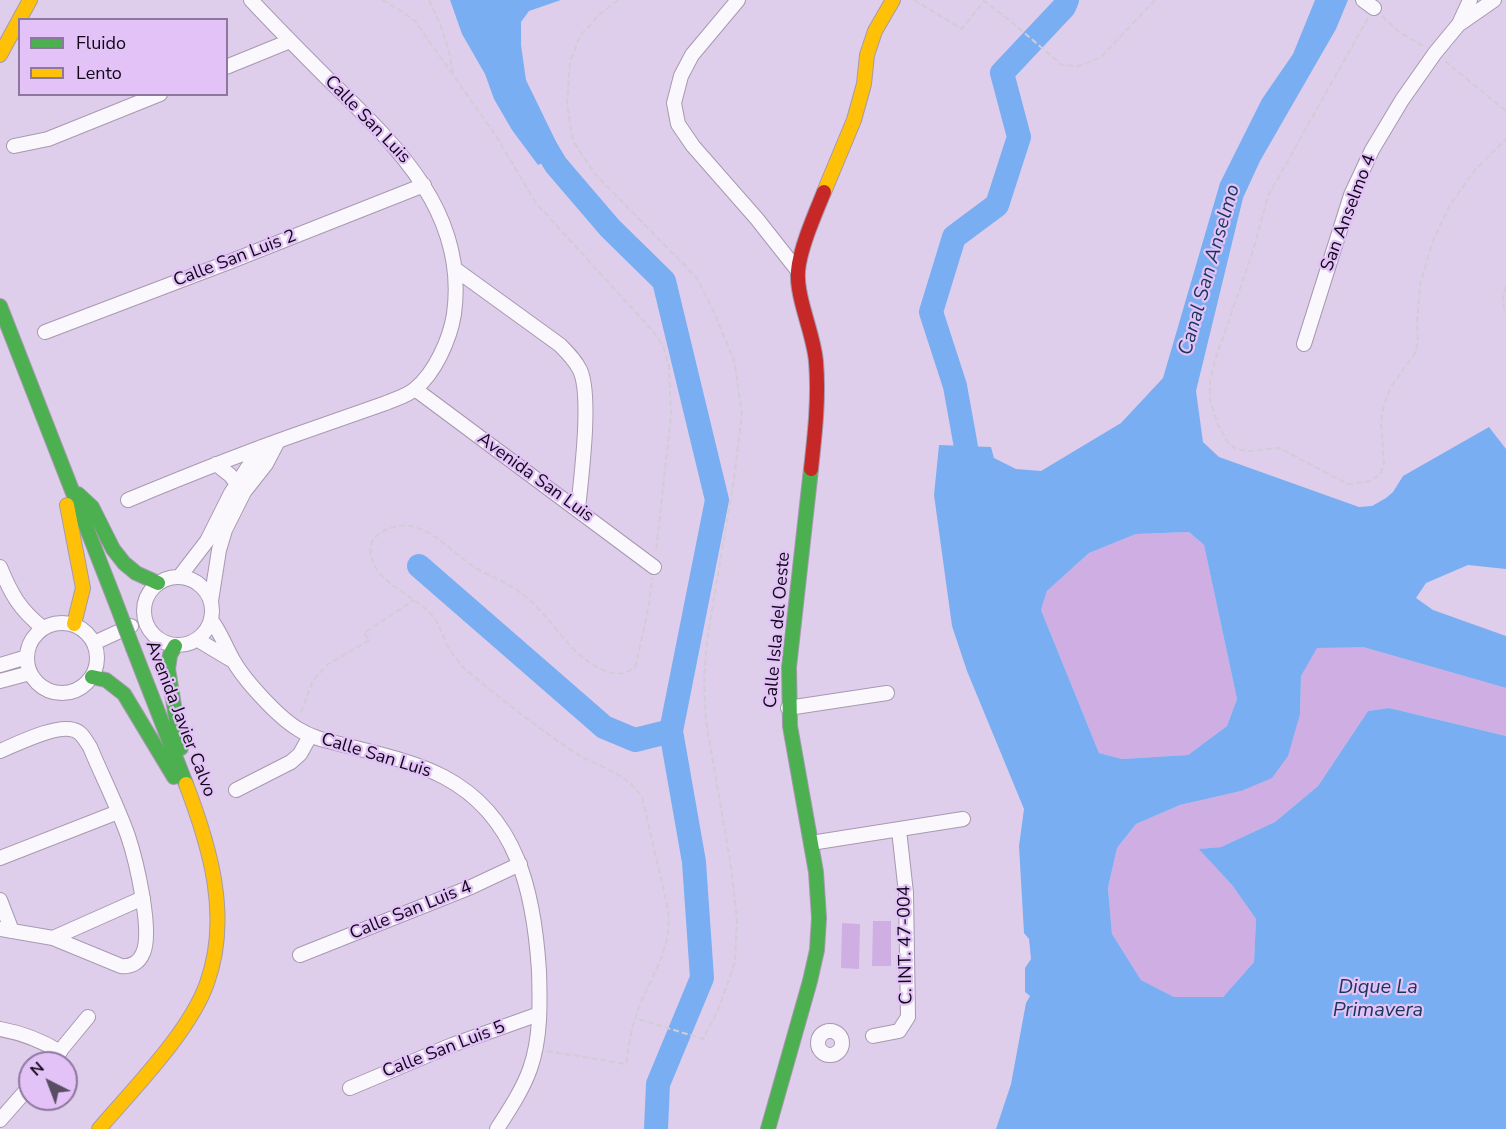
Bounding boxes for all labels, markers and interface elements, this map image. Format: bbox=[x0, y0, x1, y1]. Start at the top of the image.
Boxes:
legend bbox=[18, 18, 228, 96]
text: Fluido bbox=[76, 31, 126, 55]
text: Lento bbox=[76, 61, 122, 85]
street label: Calle San Luis bbox=[320, 71, 414, 169]
street label: San Anselmo 4 bbox=[1317, 152, 1381, 274]
water label: Canal San Anselmo bbox=[1174, 182, 1246, 358]
street label: Calle San Luis 2 bbox=[171, 226, 299, 292]
street label: Avenida San Luis bbox=[473, 429, 597, 527]
street label: Calle Isla del Oeste bbox=[760, 551, 796, 709]
street label: Avenida Javier Calvo bbox=[140, 638, 220, 800]
street label: Calle San Luis bbox=[318, 729, 434, 783]
street label: Calle San Luis 4 bbox=[347, 877, 475, 945]
street label: C. INT. 47-004 bbox=[894, 885, 918, 1005]
water label: Dique La Primavera bbox=[1333, 976, 1423, 1023]
street label: Calle San Luis 5 bbox=[380, 1017, 508, 1083]
north arrow bbox=[18, 1051, 78, 1111]
text: N bbox=[25, 1057, 49, 1081]

